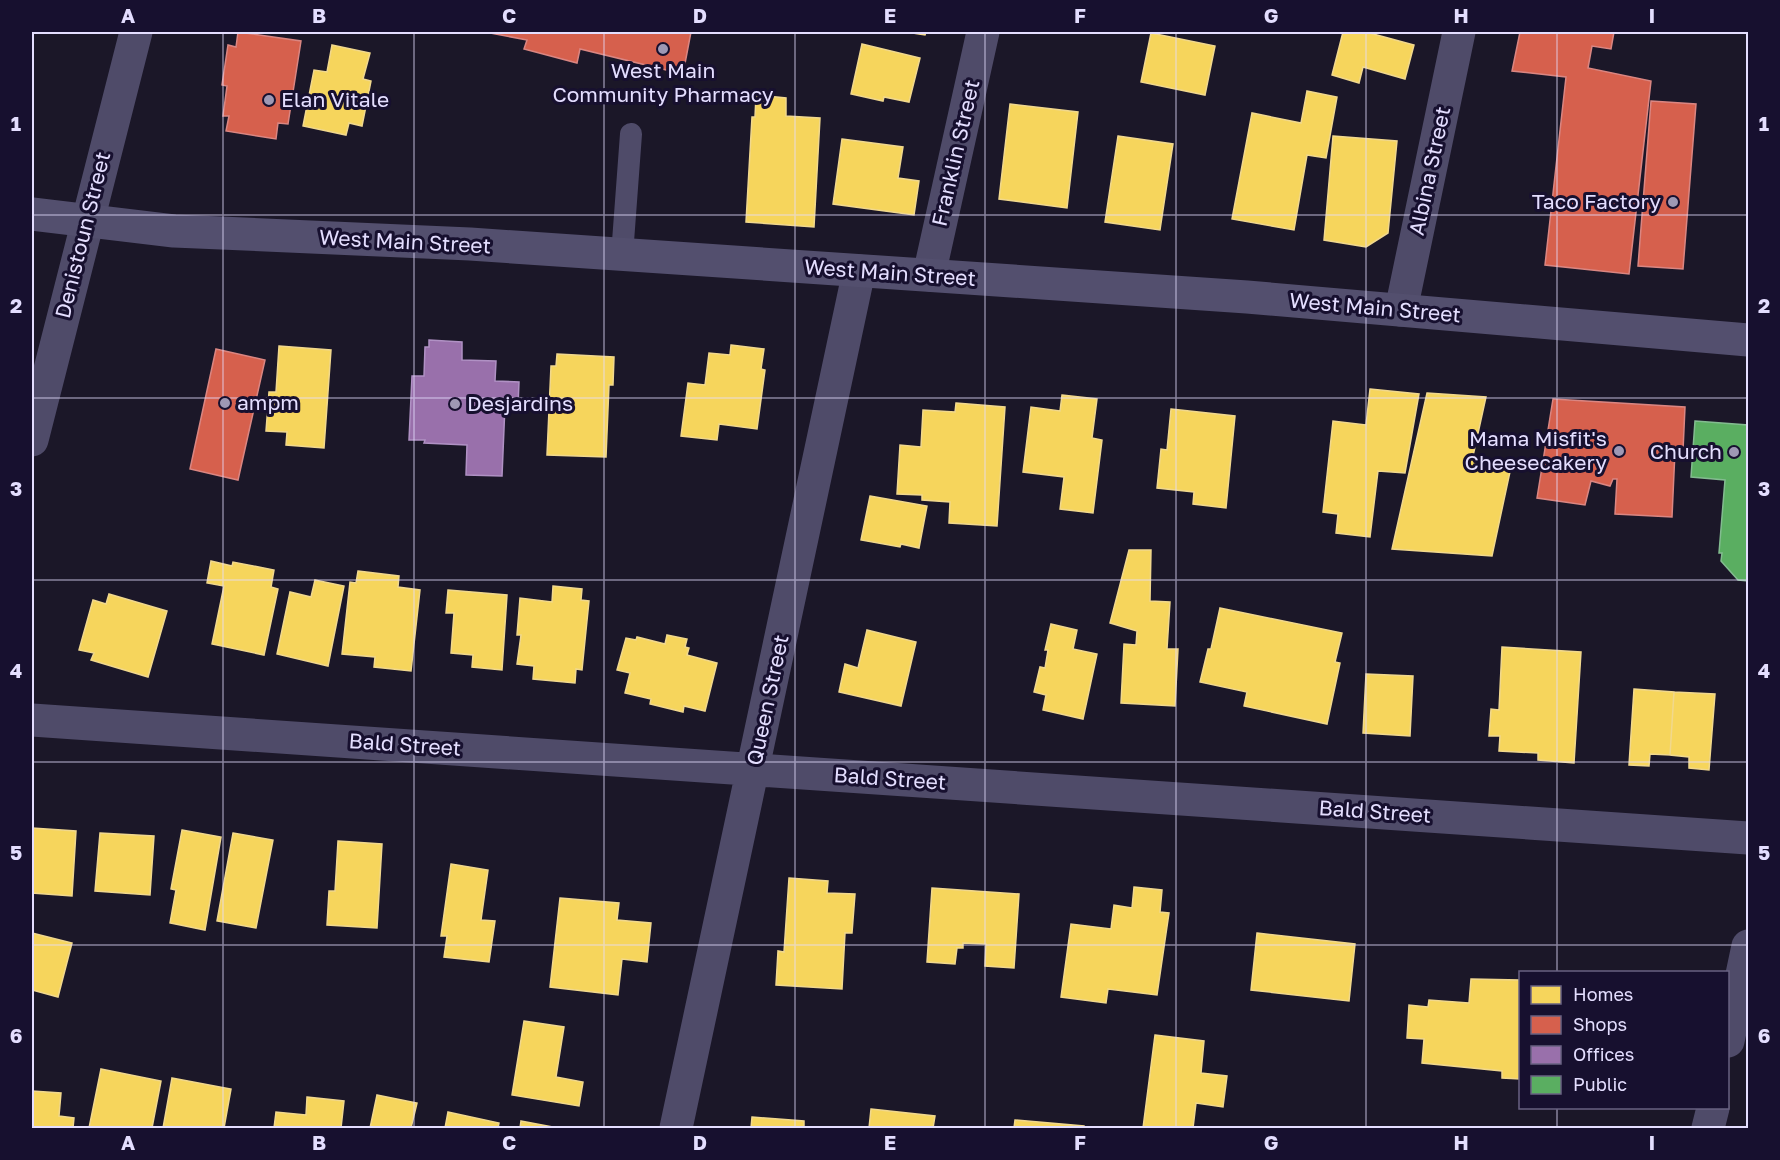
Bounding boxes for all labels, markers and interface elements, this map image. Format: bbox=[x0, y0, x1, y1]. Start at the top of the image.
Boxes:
text: A bbox=[121, 3, 135, 27]
text: B bbox=[312, 3, 326, 27]
text: C bbox=[502, 3, 516, 27]
text: D bbox=[693, 3, 707, 27]
text: E bbox=[884, 3, 896, 27]
text: F bbox=[1074, 3, 1086, 27]
text: G bbox=[1264, 3, 1278, 27]
text: H bbox=[1453, 3, 1469, 27]
text: I bbox=[1649, 3, 1655, 27]
marker: West Main Community Pharmacy bbox=[656, 42, 670, 56]
place label: West Main Community Pharmacy bbox=[552, 57, 774, 107]
street label: Franklin Street bbox=[926, 77, 985, 229]
place label: Elan Vitale bbox=[281, 86, 389, 112]
marker: Elan Vitale bbox=[262, 93, 276, 107]
street label: Albina Street bbox=[1403, 104, 1455, 238]
text: 1 bbox=[11, 111, 21, 135]
text: 1 bbox=[1759, 111, 1769, 135]
street label: Denistoun Street bbox=[49, 149, 115, 321]
place label: Taco Factory bbox=[1532, 188, 1661, 214]
marker: Taco Factory bbox=[1666, 195, 1680, 209]
street label: West Main Street bbox=[318, 224, 492, 258]
street label: West Main Street bbox=[803, 253, 977, 291]
street label: West Main Street bbox=[1288, 287, 1462, 327]
text: 2 bbox=[10, 293, 22, 317]
text: 2 bbox=[1758, 293, 1770, 317]
place label: ampm bbox=[237, 389, 299, 415]
place label: Desjardins bbox=[467, 390, 573, 416]
marker: ampm bbox=[218, 396, 232, 410]
marker: Desjardins bbox=[448, 397, 462, 411]
place label: Mama Misfit's Cheesecakery bbox=[1465, 425, 1607, 475]
place label: Church bbox=[1650, 438, 1722, 464]
marker: Mama Misfit's Cheesecakery bbox=[1612, 444, 1626, 458]
marker: Church bbox=[1727, 445, 1741, 459]
text: 3 bbox=[10, 476, 22, 500]
text: 3 bbox=[1758, 476, 1770, 500]
street label: Queen Street bbox=[740, 632, 794, 768]
text: 4 bbox=[10, 658, 22, 682]
text: 4 bbox=[1758, 658, 1770, 682]
street label: Bald Street bbox=[348, 727, 462, 761]
street label: Bald Street bbox=[833, 761, 947, 795]
street label: Bald Street bbox=[1318, 794, 1432, 828]
text: 5 bbox=[10, 840, 22, 864]
text: 5 bbox=[1758, 840, 1770, 864]
legend bbox=[1519, 971, 1729, 1109]
text: Homes bbox=[1573, 983, 1633, 1005]
text: Shops bbox=[1573, 1013, 1627, 1035]
text: 6 bbox=[10, 1023, 22, 1047]
text: 6 bbox=[1758, 1023, 1770, 1047]
text: Offices bbox=[1573, 1043, 1634, 1065]
text: Public bbox=[1573, 1073, 1627, 1095]
text: A bbox=[121, 1130, 135, 1154]
text: B bbox=[312, 1130, 326, 1154]
text: C bbox=[502, 1130, 516, 1154]
text: D bbox=[693, 1130, 707, 1154]
text: E bbox=[884, 1130, 896, 1154]
text: F bbox=[1074, 1130, 1086, 1154]
text: G bbox=[1264, 1130, 1278, 1154]
text: H bbox=[1453, 1130, 1469, 1154]
text: I bbox=[1649, 1130, 1655, 1154]

